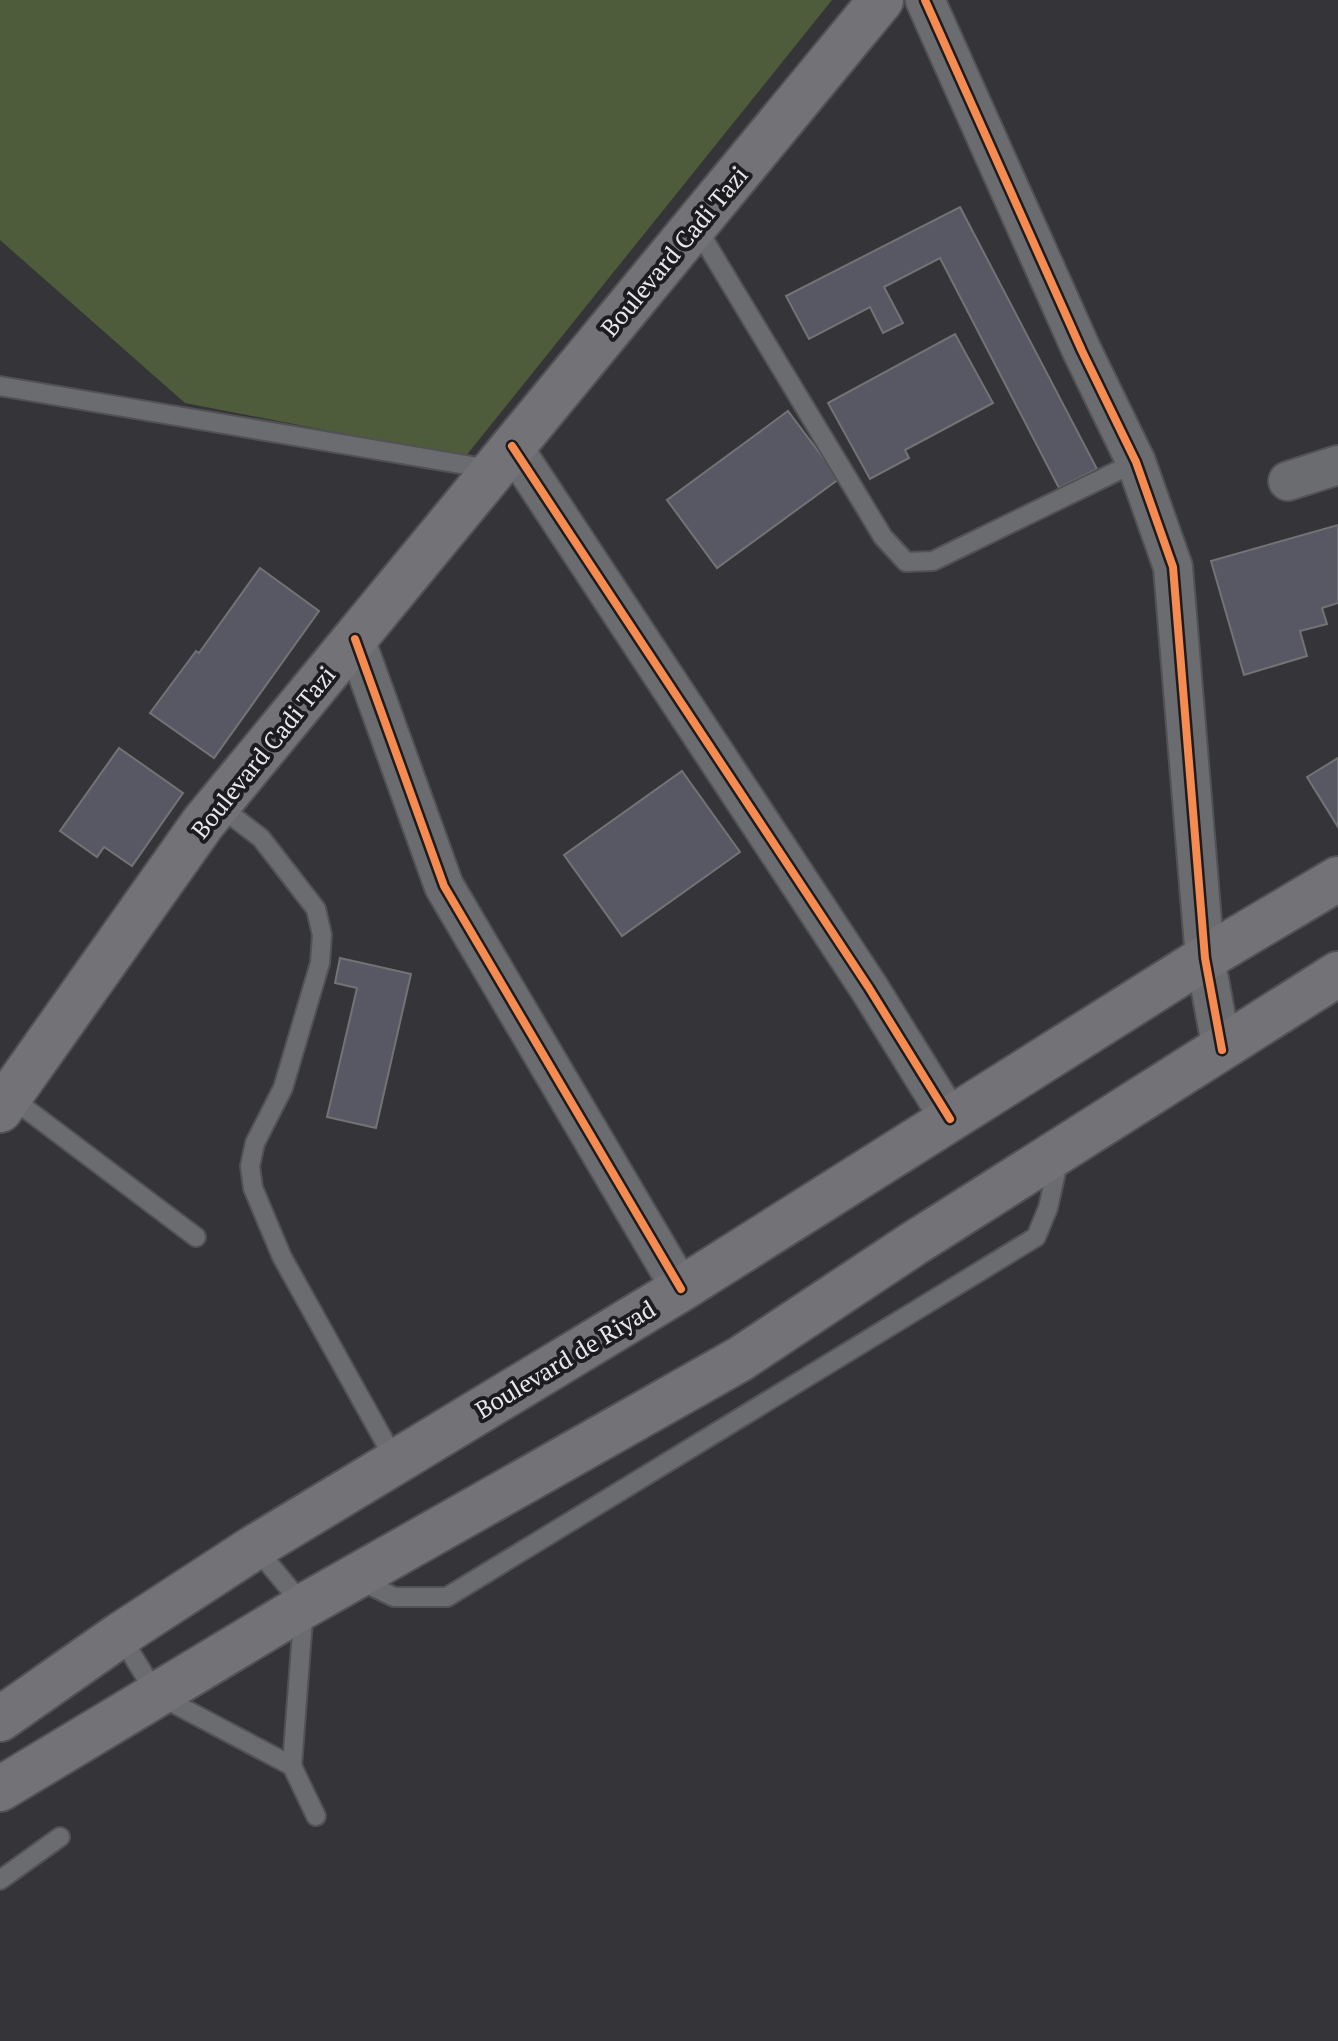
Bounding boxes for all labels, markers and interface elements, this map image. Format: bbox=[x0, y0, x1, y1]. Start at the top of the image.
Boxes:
street label: Boulevard Cadi Tazi bbox=[593, 159, 755, 343]
street label: Boulevard Cadi Tazi bbox=[184, 659, 342, 845]
street label: Boulevard de Riyad bbox=[469, 1293, 661, 1425]

